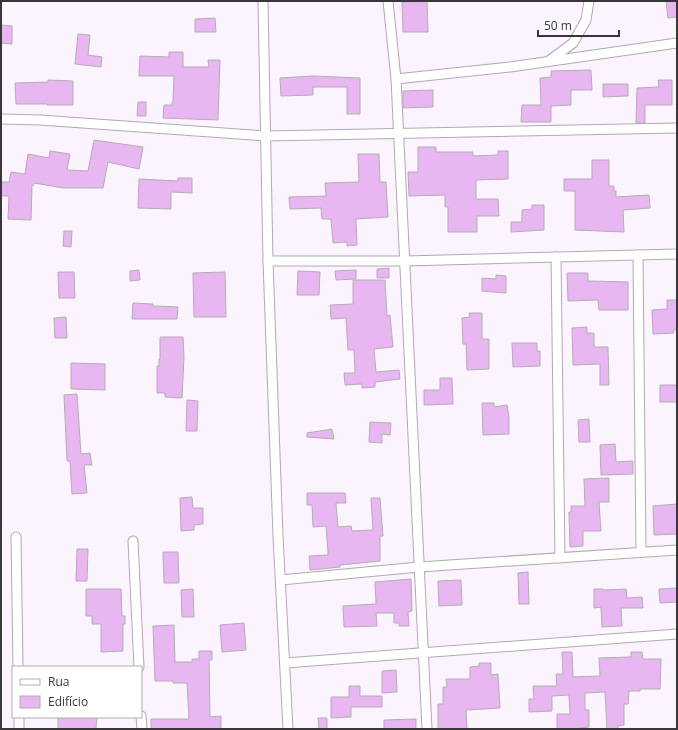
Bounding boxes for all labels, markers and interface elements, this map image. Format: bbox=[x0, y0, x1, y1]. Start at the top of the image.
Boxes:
scale bar bbox=[538, 12, 619, 38]
text: 50 m bbox=[544, 17, 572, 34]
legend bbox=[12, 666, 142, 718]
text: Rua bbox=[48, 673, 69, 690]
text: Edifício bbox=[48, 693, 88, 710]

